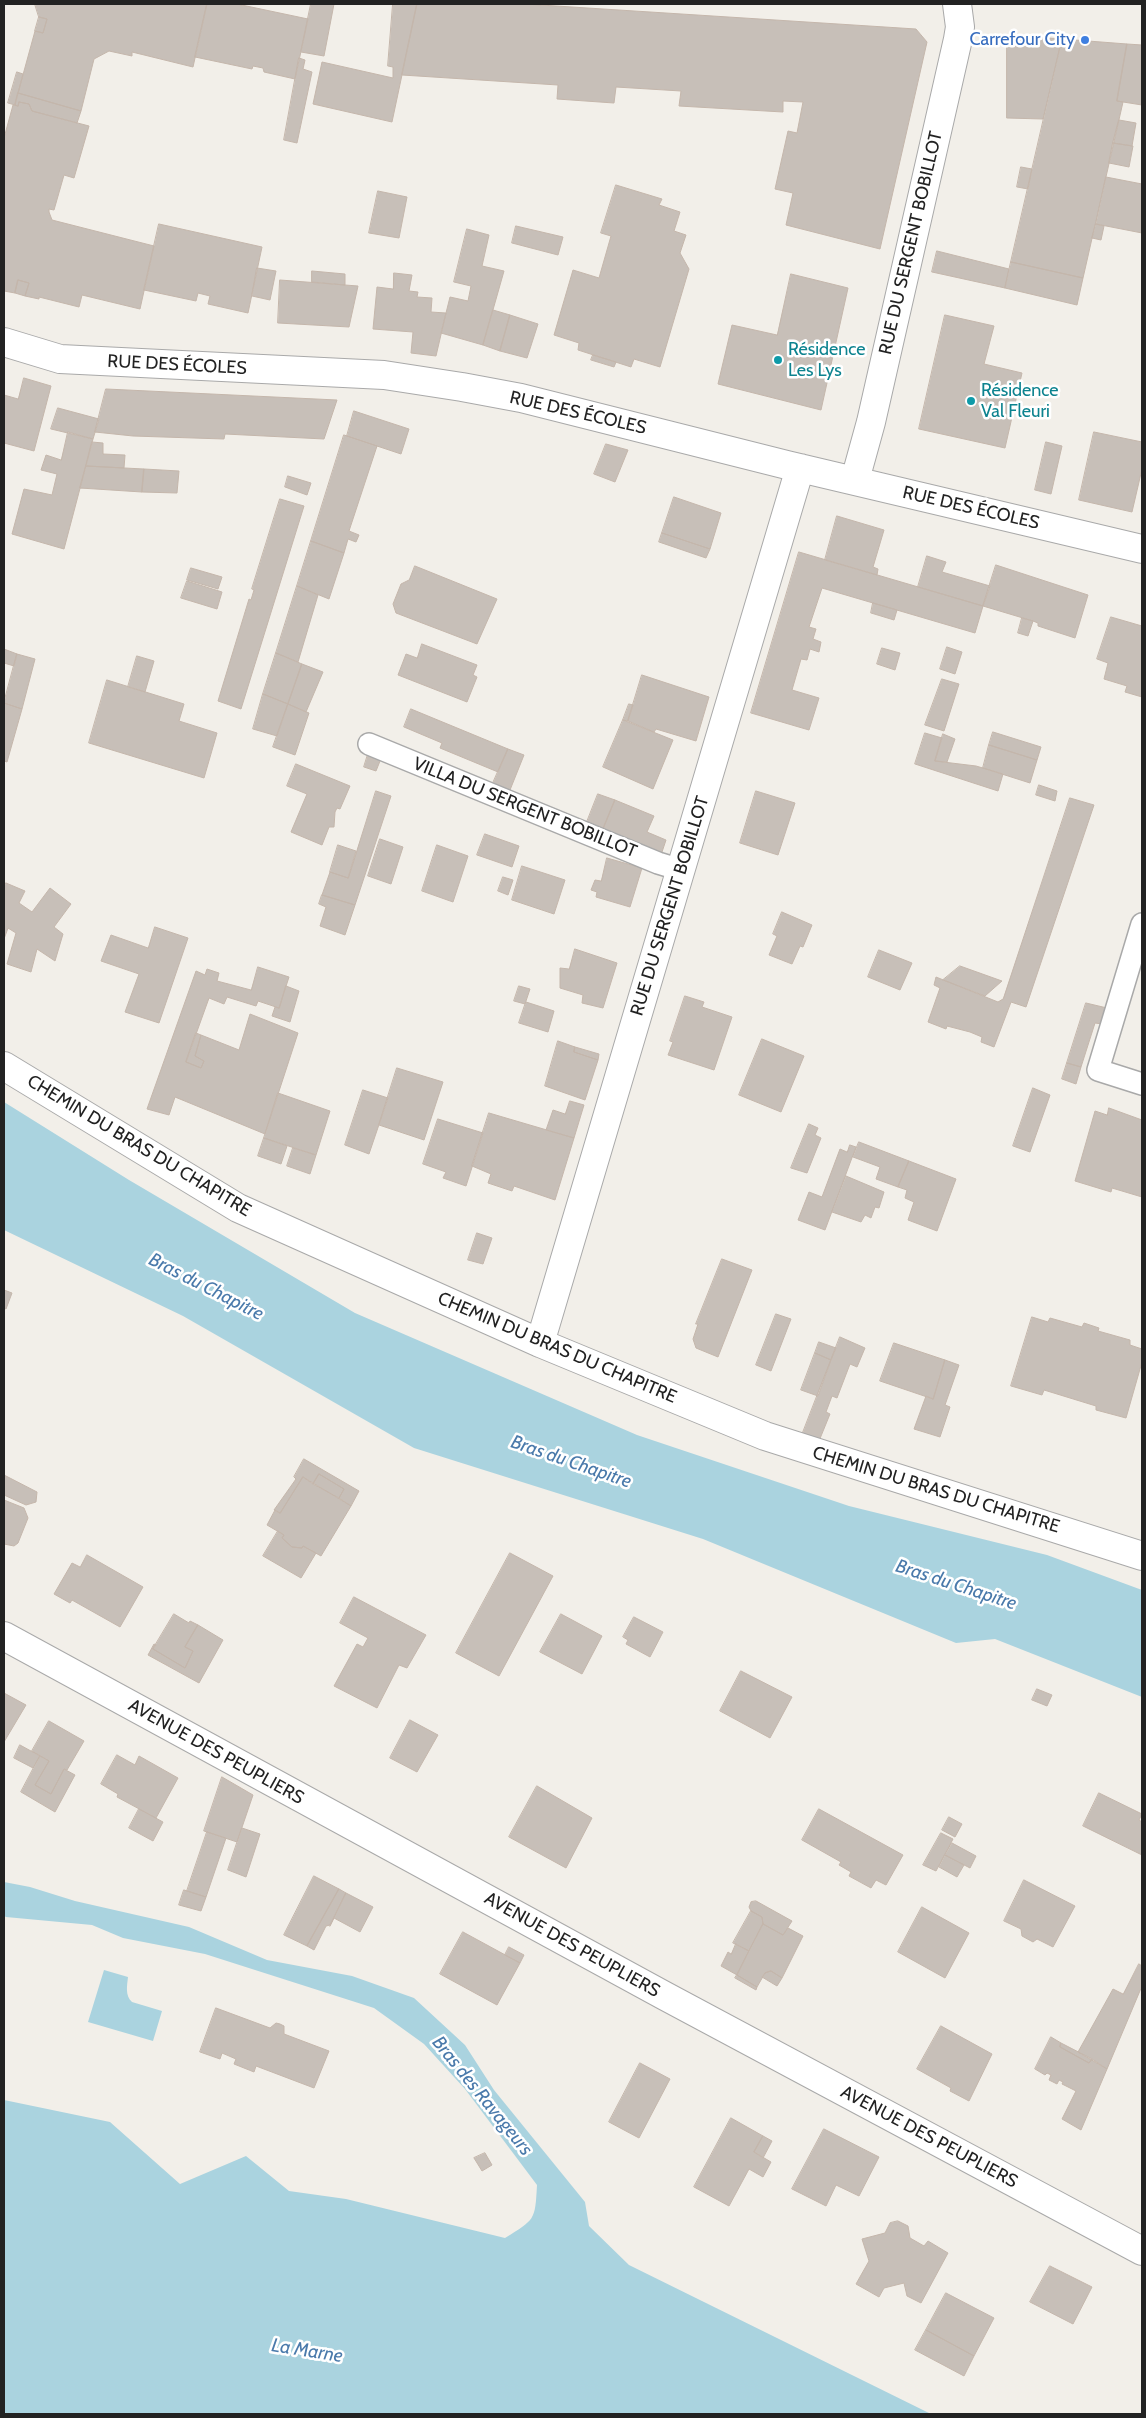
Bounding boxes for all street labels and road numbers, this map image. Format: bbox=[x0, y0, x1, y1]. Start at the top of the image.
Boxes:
street label: RUE DU SERGENT BOBILLOT bbox=[875, 129, 947, 357]
street label: RUE DES ÉCOLES bbox=[107, 351, 247, 379]
street label: RUE DES ÉCOLES bbox=[508, 387, 648, 439]
street label: RUE DES ÉCOLES bbox=[901, 482, 1041, 534]
street label: VILLA DU SERGENT BOBILLOT bbox=[410, 753, 640, 863]
street label: RUE DU SERGENT BOBILLOT bbox=[626, 794, 714, 1018]
street label: CHEMIN DU BRAS DU CHAPITRE bbox=[23, 1070, 255, 1222]
street label: CHEMIN DU BRAS DU CHAPITRE bbox=[434, 1288, 680, 1408]
street label: CHEMIN DU BRAS DU CHAPITRE bbox=[810, 1442, 1062, 1538]
street label: AVENUE DES PEUPLIERS bbox=[125, 1695, 307, 1809]
street label: AVENUE DES PEUPLIERS bbox=[481, 1888, 663, 2002]
street label: AVENUE DES PEUPLIERS bbox=[837, 2081, 1021, 2193]

